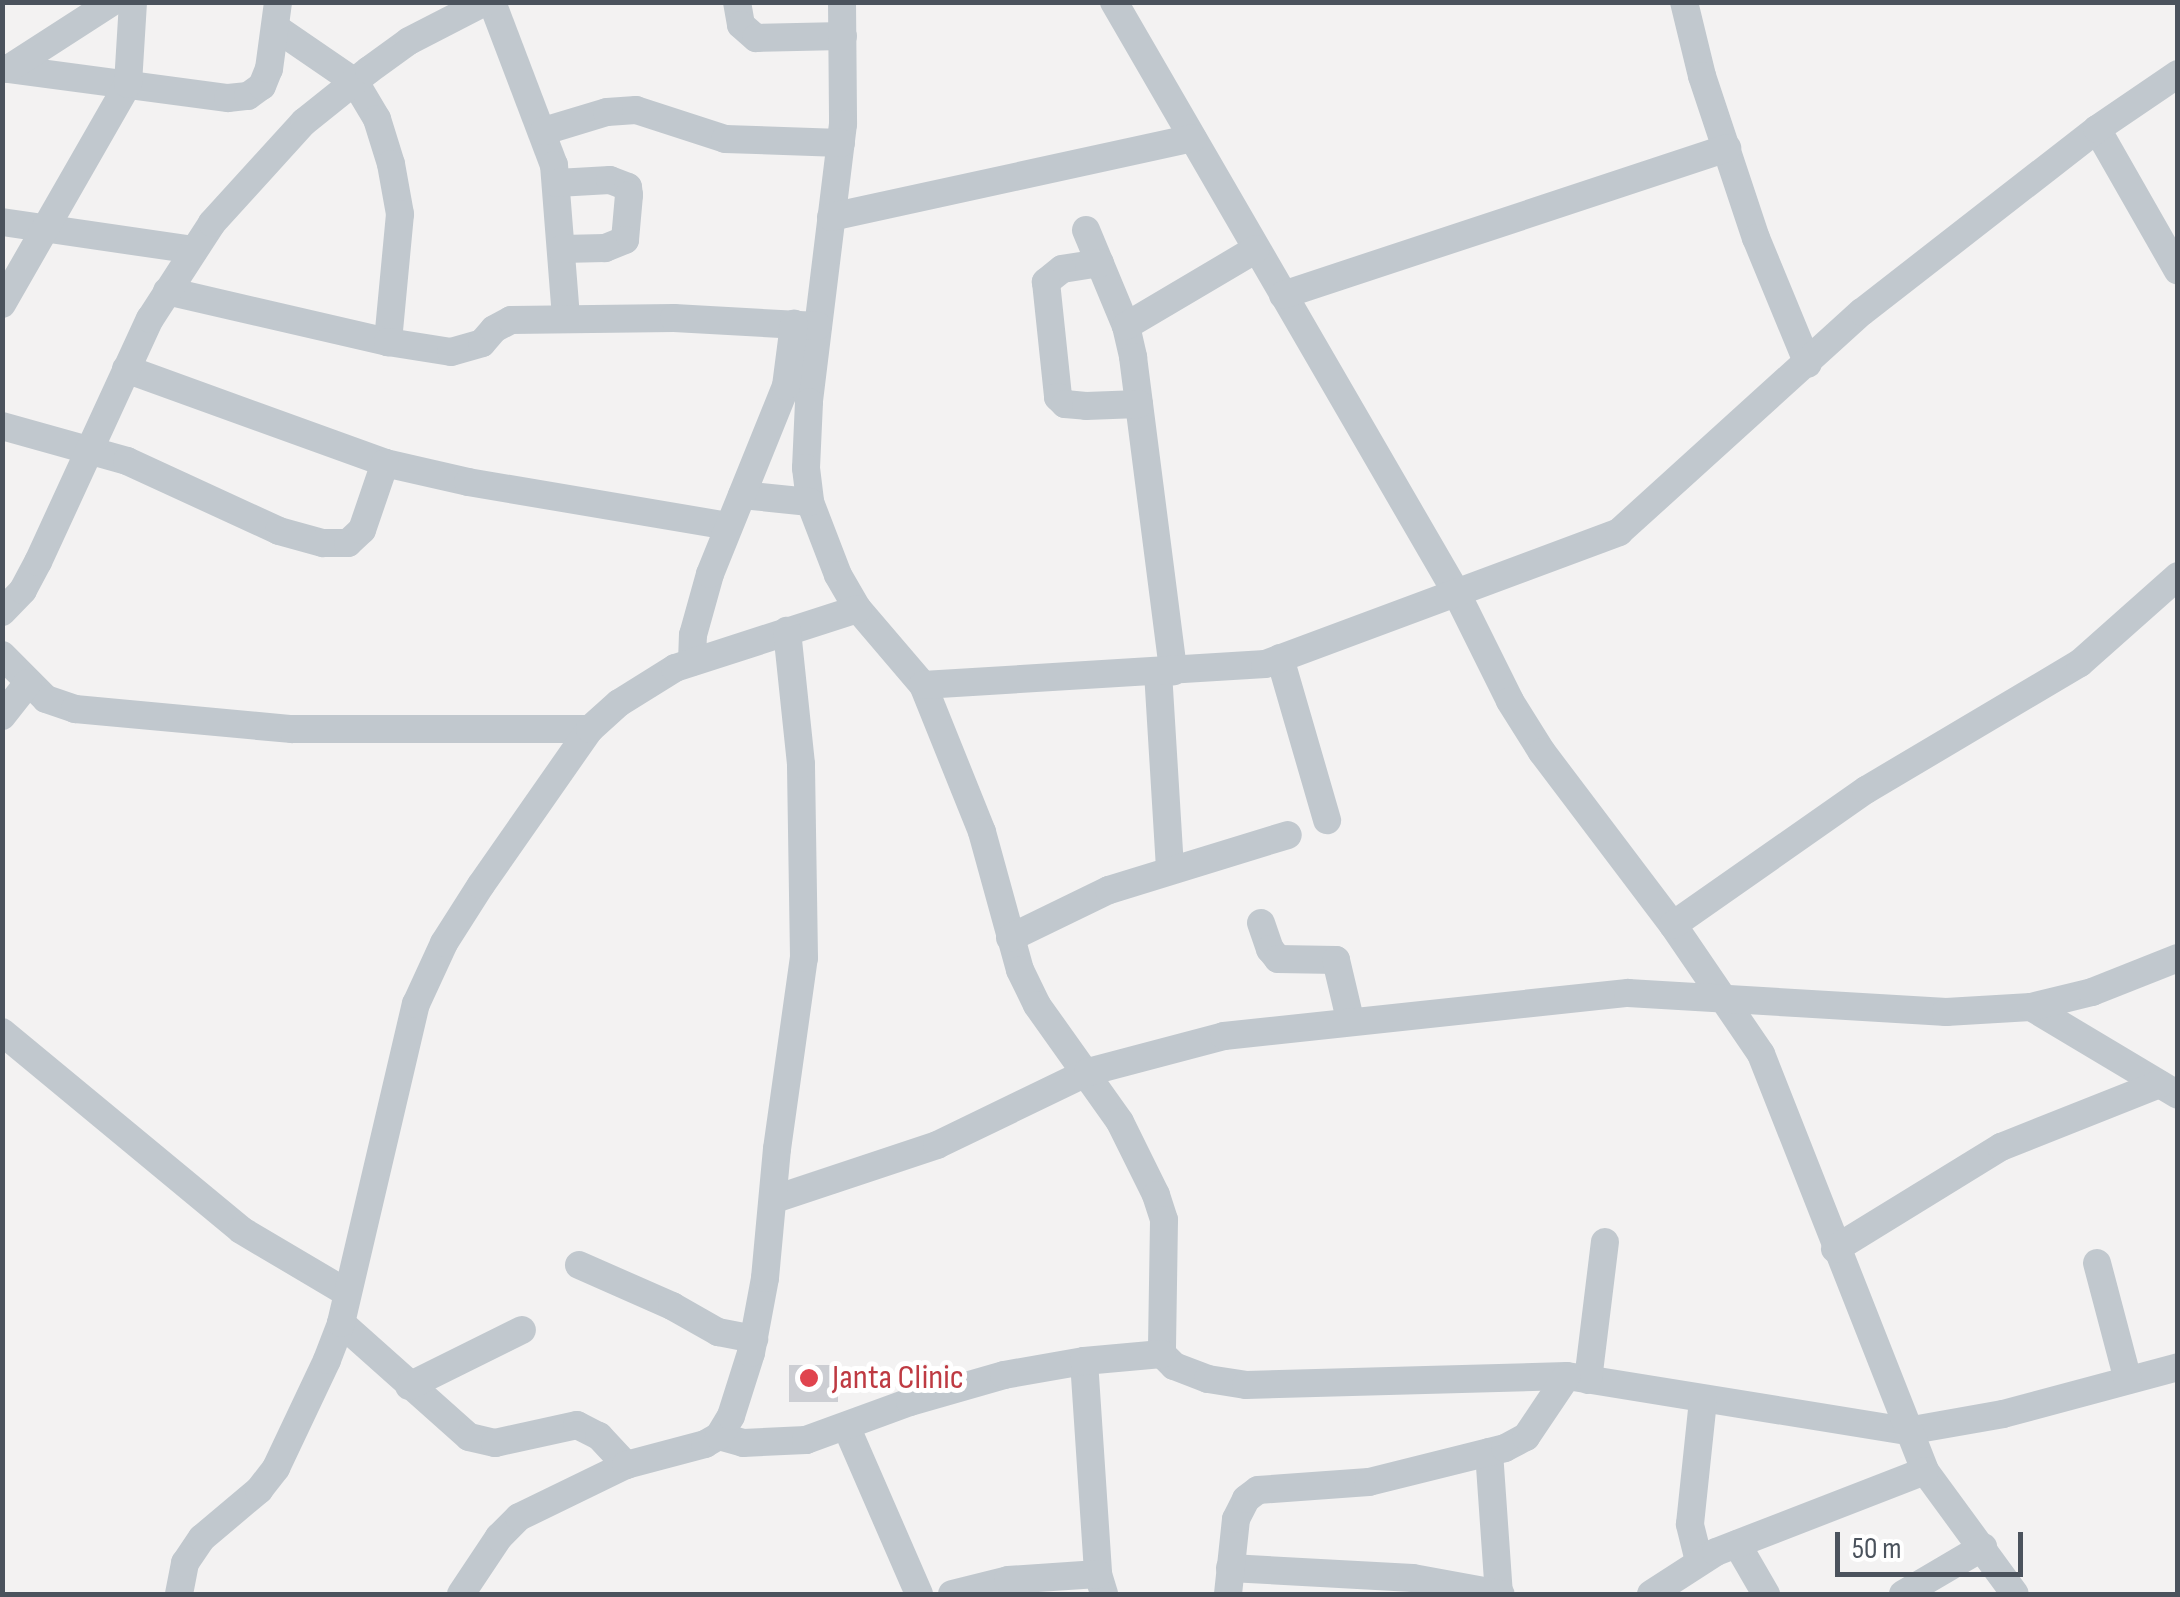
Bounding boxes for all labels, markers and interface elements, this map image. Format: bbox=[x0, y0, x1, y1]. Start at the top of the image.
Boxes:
place label: Janta Clinic bbox=[832, 1357, 964, 1399]
marker: Janta Clinic bbox=[796, 1365, 822, 1391]
scale bar bbox=[1840, 1512, 2028, 1574]
text: 50 m bbox=[1852, 1531, 1901, 1567]

